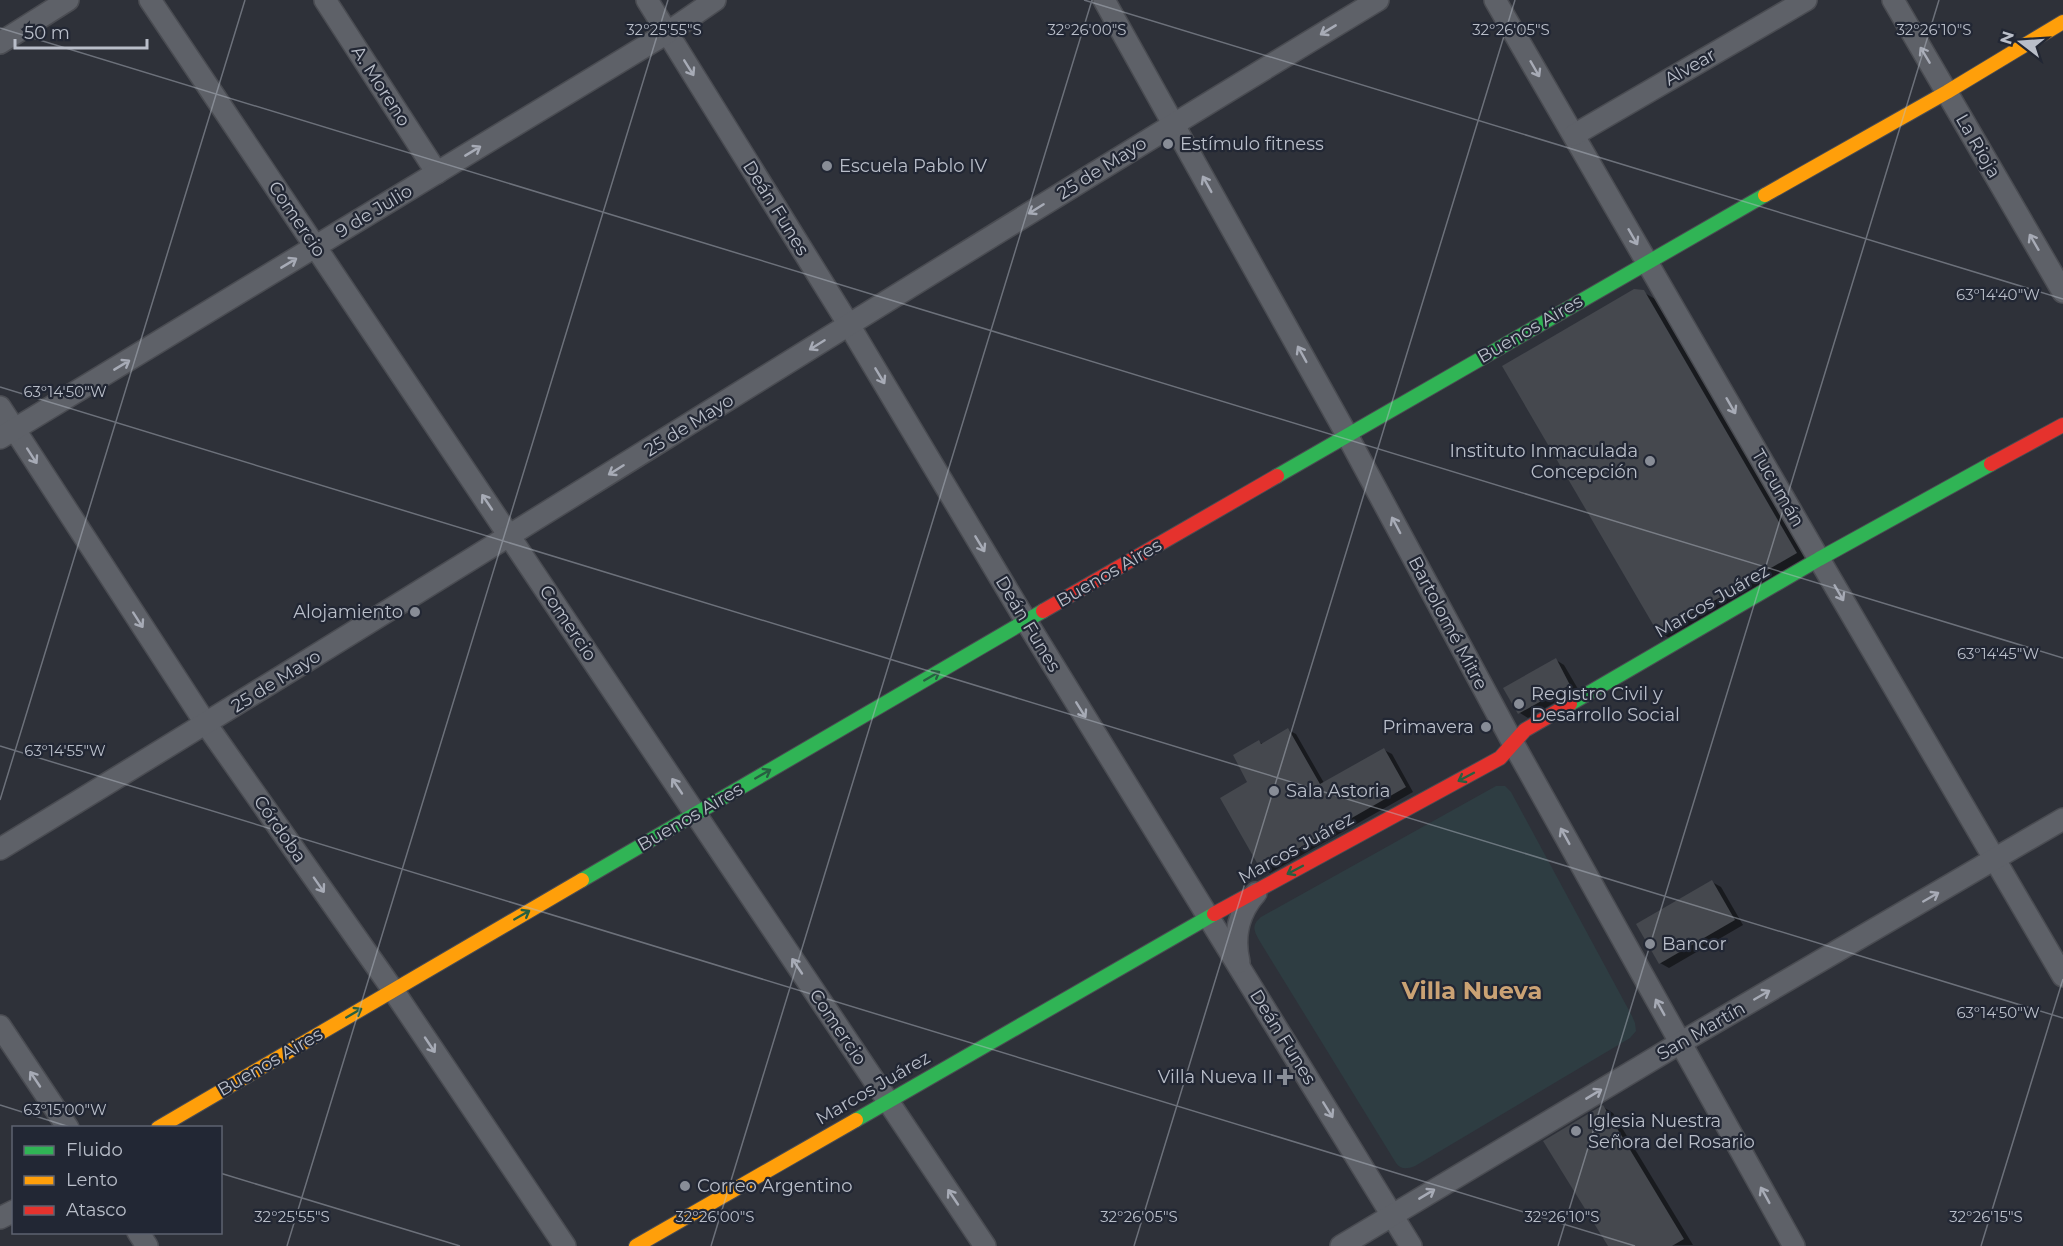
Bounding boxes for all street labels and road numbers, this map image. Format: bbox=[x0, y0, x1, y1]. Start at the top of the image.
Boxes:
street label: A. Moreno bbox=[347, 41, 415, 131]
street label: Alvear bbox=[1660, 44, 1720, 90]
street label: La Rioja bbox=[1951, 110, 2005, 182]
street label: 25 de Mayo bbox=[1053, 132, 1151, 204]
street label: Deán Funes bbox=[738, 156, 814, 260]
street label: Comercio bbox=[264, 177, 330, 261]
street label: 9 de Julio bbox=[332, 180, 416, 242]
street label: Buenos Aires bbox=[1473, 290, 1587, 368]
street label: 25 de Mayo bbox=[640, 389, 738, 461]
street label: Tucumán bbox=[1747, 445, 1809, 531]
street label: Buenos Aires bbox=[1052, 534, 1166, 612]
street label: Bartolomé Mitre bbox=[1404, 553, 1492, 694]
street label: Marcos Juárez bbox=[1651, 559, 1773, 643]
street label: Deán Funes bbox=[991, 572, 1065, 676]
street label: Comercio bbox=[535, 581, 601, 665]
street label: 25 de Mayo bbox=[227, 645, 325, 717]
street label: Buenos Aires bbox=[633, 778, 747, 856]
street label: Córdoba bbox=[249, 791, 311, 867]
street label: Marcos Juárez bbox=[1235, 807, 1357, 889]
street label: Comercio bbox=[805, 985, 871, 1069]
street label: Deán Funes bbox=[1245, 985, 1321, 1089]
street label: San Martín bbox=[1653, 997, 1749, 1065]
street label: Buenos Aires bbox=[213, 1023, 327, 1101]
street label: Marcos Juárez bbox=[812, 1046, 934, 1130]

